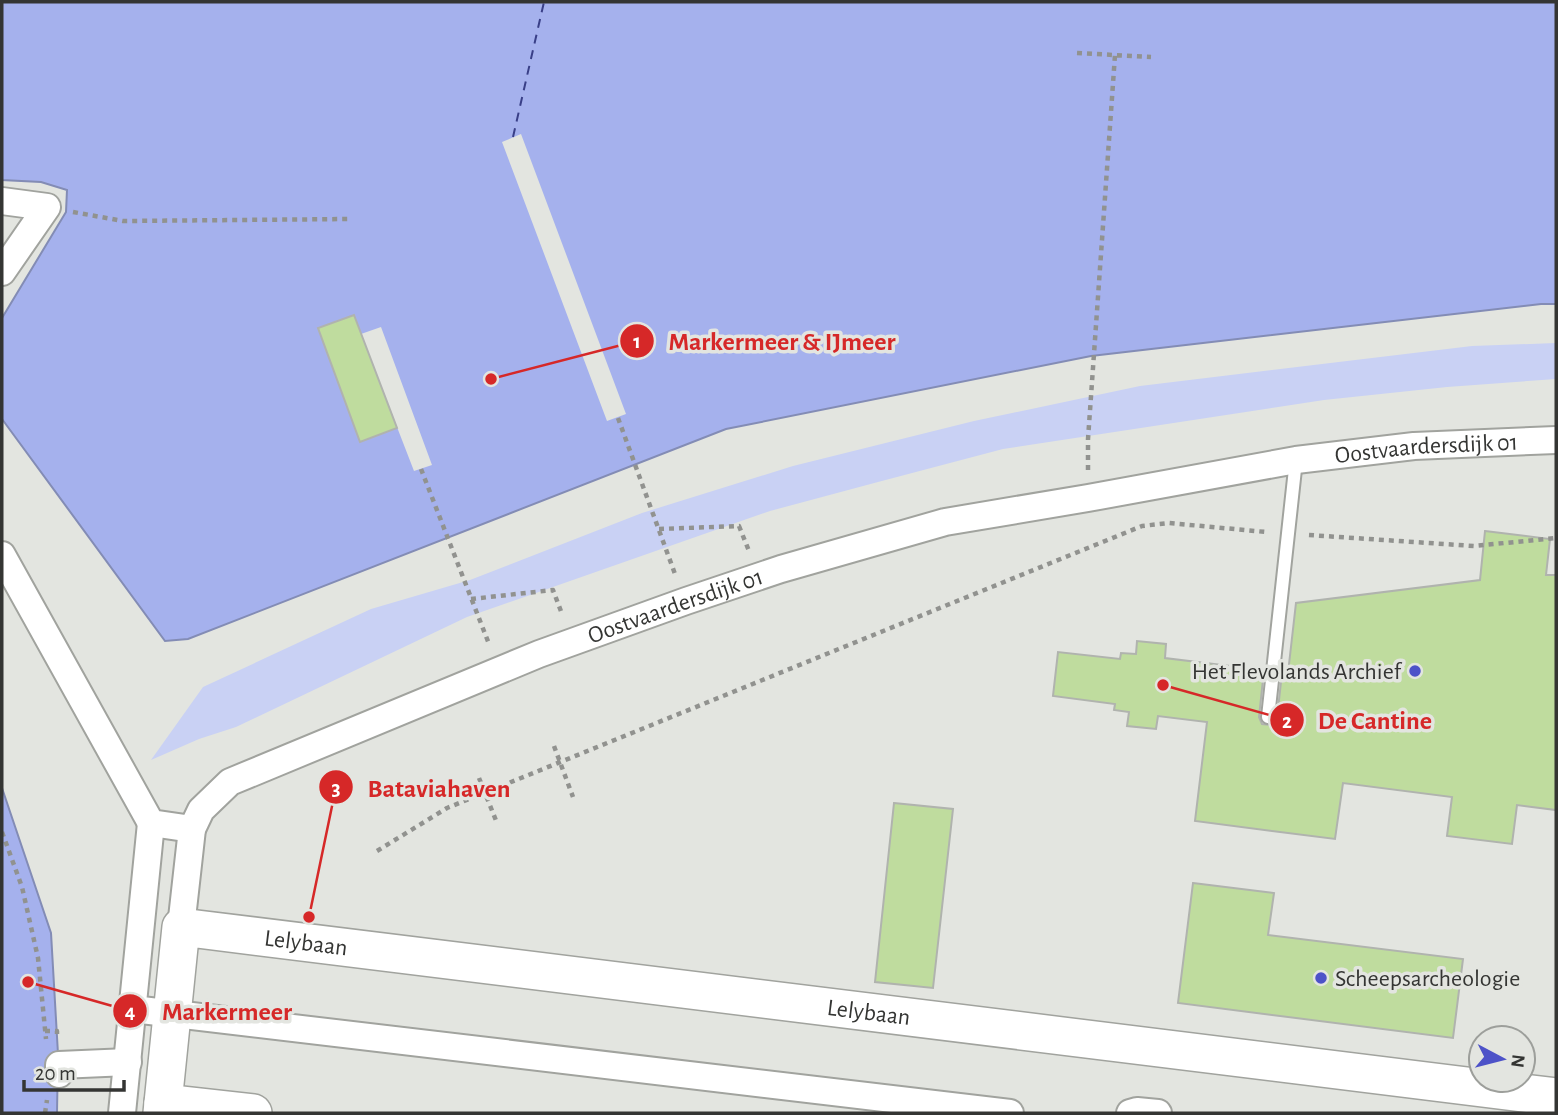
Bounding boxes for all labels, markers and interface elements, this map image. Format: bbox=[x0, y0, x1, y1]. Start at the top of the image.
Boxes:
callout: Markermeer & IJmeer bbox=[620, 318, 910, 365]
text: Markermeer & IJmeer bbox=[668, 329, 896, 355]
text: 1 bbox=[633, 331, 641, 352]
street label: Oostvaardersdijk 01 bbox=[1334, 431, 1519, 468]
street label: Oostvaardersdijk 01 bbox=[585, 565, 766, 648]
place label: Het Flevolands Archief bbox=[1192, 660, 1403, 684]
marker: Het Flevolands Archief bbox=[1407, 663, 1423, 679]
callout: De Cantine bbox=[1269, 697, 1447, 744]
text: De Cantine bbox=[1318, 708, 1432, 734]
text: 2 bbox=[1282, 711, 1292, 732]
callout: Bataviahaven bbox=[319, 764, 525, 811]
text: Bataviahaven bbox=[367, 776, 511, 802]
text: 3 bbox=[331, 778, 341, 799]
street label: Lelybaan bbox=[263, 926, 349, 960]
place label: Scheepsarcheologie bbox=[1335, 967, 1520, 991]
marker: Scheepsarcheologie bbox=[1313, 970, 1329, 986]
callout: Markermeer bbox=[113, 987, 306, 1034]
street label: Lelybaan bbox=[826, 996, 912, 1030]
text: Markermeer bbox=[162, 999, 292, 1025]
text: 4 bbox=[125, 1001, 135, 1022]
north arrow bbox=[1467, 1024, 1537, 1094]
scale bar bbox=[24, 1048, 124, 1092]
text: N bbox=[1507, 1053, 1528, 1069]
text: 20 m bbox=[35, 1063, 76, 1084]

